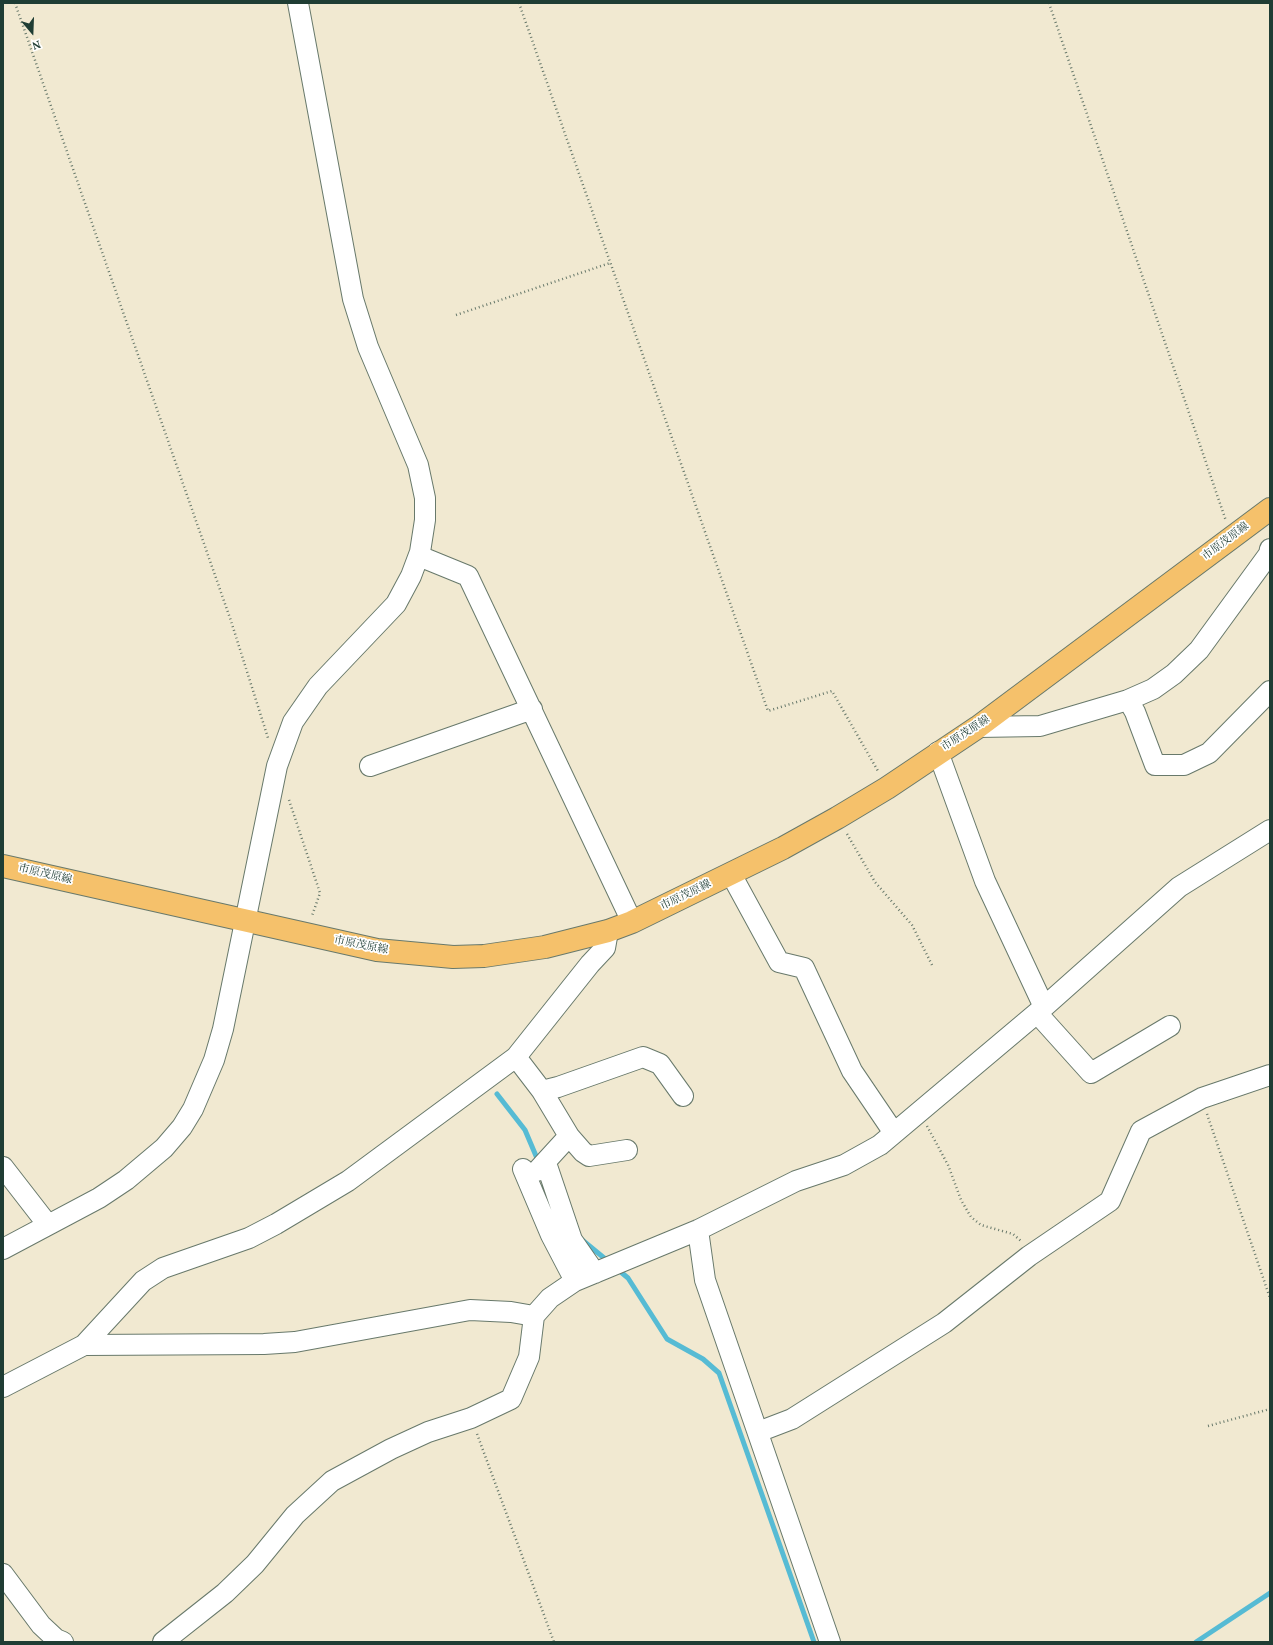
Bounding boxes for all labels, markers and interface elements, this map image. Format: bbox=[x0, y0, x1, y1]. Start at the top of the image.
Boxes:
north arrow bbox=[12, 12, 52, 52]
text: N bbox=[30, 35, 42, 52]
street label: 市原茂原線 bbox=[1200, 520, 1252, 564]
street label: 市原茂原線 bbox=[939, 713, 993, 755]
street label: 市原茂原線 bbox=[17, 862, 73, 888]
street label: 市原茂原線 bbox=[658, 878, 714, 914]
street label: 市原茂原線 bbox=[333, 934, 389, 958]

